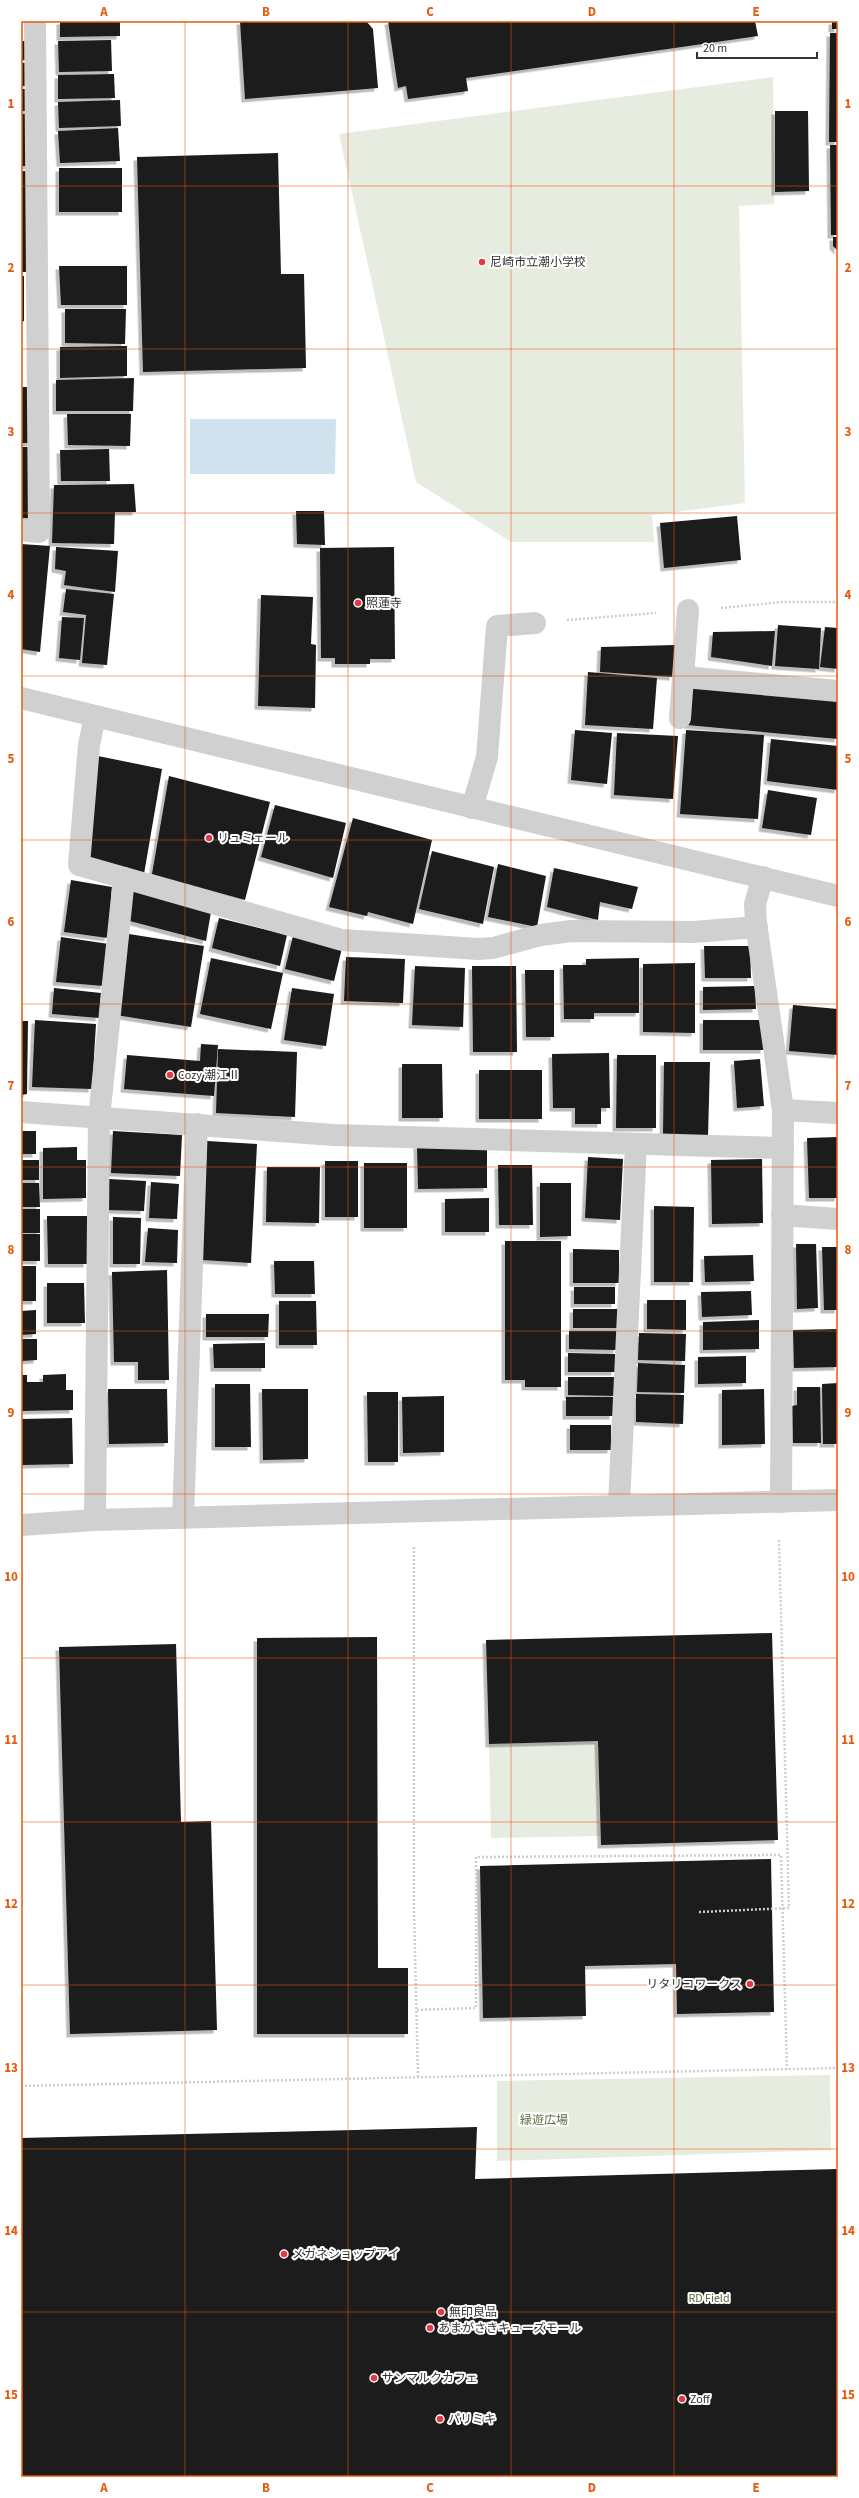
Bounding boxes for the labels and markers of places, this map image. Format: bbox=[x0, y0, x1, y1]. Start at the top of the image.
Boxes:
place label: 尼崎市立潮小学校 bbox=[490, 254, 586, 271]
marker: 尼崎市立潮小学校 bbox=[477, 257, 487, 267]
place label: 照蓮寺 bbox=[366, 595, 402, 612]
marker: 照蓮寺 bbox=[353, 598, 363, 608]
place label: リュミェール bbox=[217, 830, 289, 847]
marker: リュミェール bbox=[204, 833, 214, 843]
place label: Cozy 潮江Ⅱ bbox=[178, 1067, 240, 1084]
marker: Cozy 潮江Ⅱ bbox=[165, 1070, 175, 1080]
place label: リタリコワークス bbox=[646, 1976, 742, 1993]
marker: リタリコワークス bbox=[745, 1979, 755, 1989]
place label: メガネショップアイ bbox=[292, 2246, 399, 2263]
marker: メガネショップアイ bbox=[279, 2249, 289, 2259]
place label: 無印良品 bbox=[449, 2304, 497, 2321]
marker: 無印良品 bbox=[436, 2307, 446, 2317]
place label: あまがさきキューズモール bbox=[438, 2320, 581, 2337]
marker: あまがさきキューズモール bbox=[425, 2323, 435, 2333]
place label: サンマルクカフェ bbox=[382, 2370, 478, 2387]
marker: サンマルクカフェ bbox=[369, 2373, 379, 2383]
place label: Zoff bbox=[690, 2391, 711, 2408]
marker: Zoff bbox=[677, 2394, 687, 2404]
place label: パリミキ bbox=[448, 2411, 496, 2428]
marker: パリミキ bbox=[435, 2414, 445, 2424]

